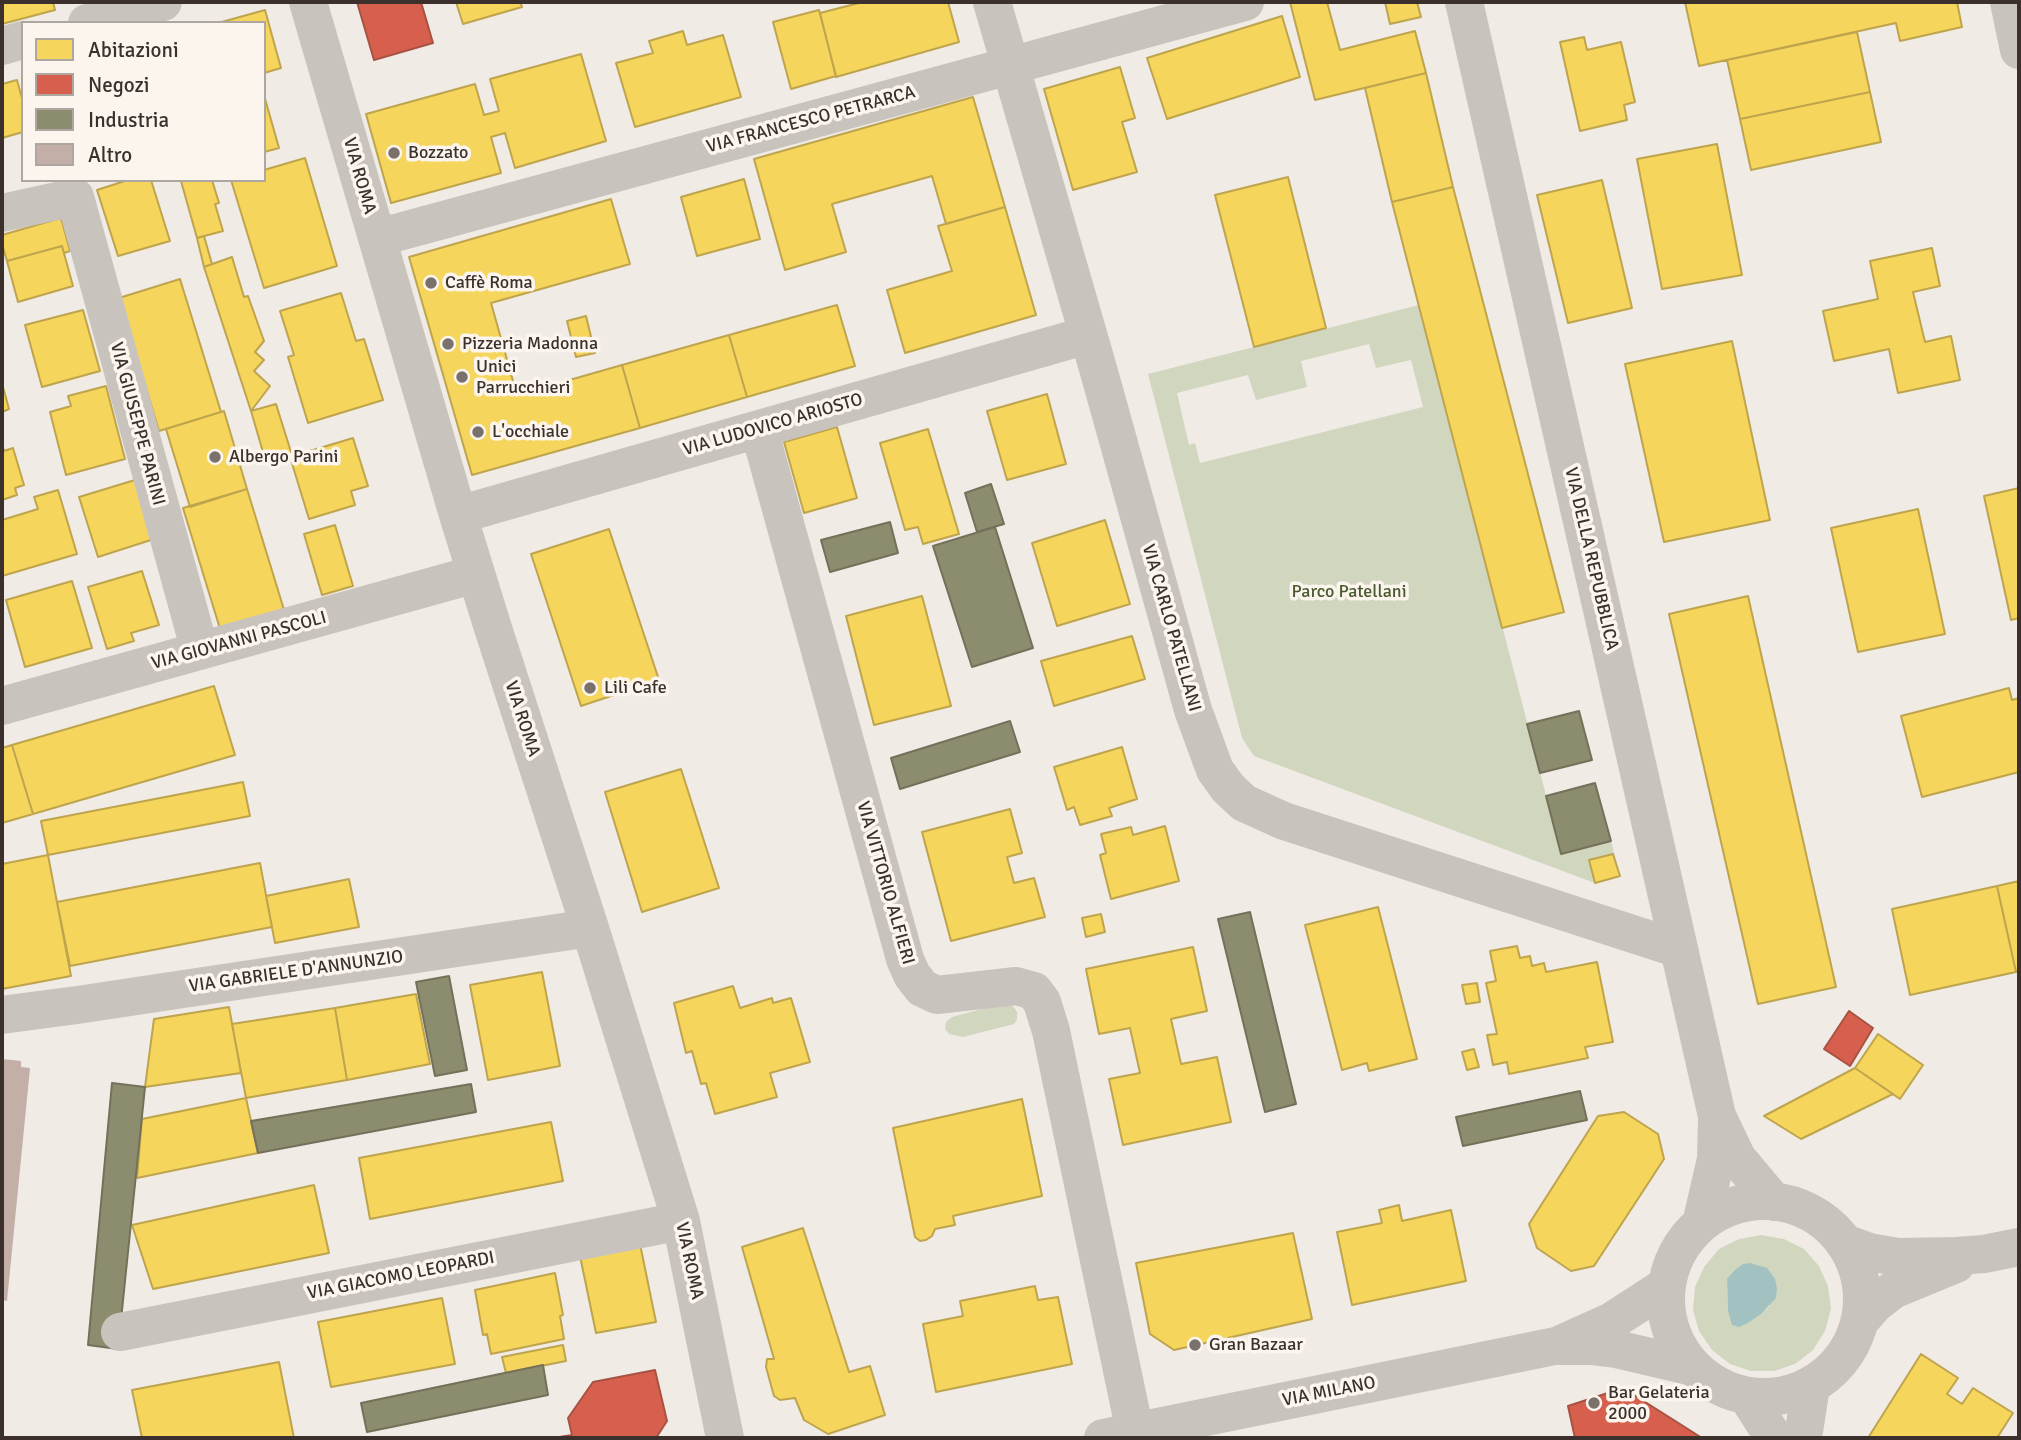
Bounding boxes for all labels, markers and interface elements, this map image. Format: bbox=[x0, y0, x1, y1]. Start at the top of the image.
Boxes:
legend bbox=[21, 21, 266, 182]
text: Abitazioni bbox=[88, 37, 179, 63]
text: Negozi bbox=[88, 72, 150, 98]
street label: VIA FRANCESCO PETRARCA bbox=[704, 82, 918, 158]
text: Industria bbox=[88, 107, 169, 133]
street label: VIA ROMA bbox=[338, 135, 380, 217]
text: Altro bbox=[88, 142, 132, 168]
place label: Bozzato bbox=[408, 142, 468, 164]
marker: Bozzato bbox=[386, 145, 402, 161]
place label: Caffè Roma bbox=[445, 272, 533, 294]
marker: Caffè Roma bbox=[423, 275, 439, 291]
place label: Pizzeria Madonna bbox=[462, 333, 598, 355]
marker: Pizzeria Madonna bbox=[440, 336, 456, 352]
street label: VIA GIUSEPPE PARINI bbox=[105, 340, 169, 508]
place label: Unici Parrucchieri bbox=[476, 356, 570, 398]
marker: Unici Parrucchieri bbox=[454, 369, 470, 385]
street label: VIA LUDOVICO ARIOSTO bbox=[681, 389, 865, 461]
place label: L'occhiale bbox=[492, 421, 569, 443]
marker: L'occhiale bbox=[470, 424, 486, 440]
place label: Albergo Parini bbox=[229, 446, 338, 468]
marker: Albergo Parini bbox=[207, 449, 223, 465]
street label: VIA DELLA REPUBBLICA bbox=[1559, 465, 1623, 653]
street label: VIA CARLO PATELLANI bbox=[1137, 542, 1205, 714]
park label: Parco Patellani bbox=[1291, 581, 1407, 603]
street label: VIA GIOVANNI PASCOLI bbox=[149, 607, 329, 675]
place label: Lili Cafe bbox=[604, 677, 667, 699]
street label: VIA ROMA bbox=[500, 678, 544, 760]
marker: Lili Cafe bbox=[582, 680, 598, 696]
street label: VIA VITTORIO ALFIERI bbox=[851, 799, 919, 967]
street label: VIA GABRIELE D'ANNUNZIO bbox=[188, 946, 404, 998]
street label: VIA ROMA bbox=[670, 1220, 708, 1302]
street label: VIA GIACOMO LEOPARDI bbox=[306, 1247, 496, 1305]
place label: Gran Bazaar bbox=[1209, 1334, 1303, 1356]
marker: Gran Bazaar bbox=[1187, 1337, 1203, 1353]
street label: VIA MILANO bbox=[1280, 1372, 1378, 1412]
place label: Bar Gelateria 2000 bbox=[1608, 1382, 1710, 1424]
marker: Bar Gelateria 2000 bbox=[1586, 1395, 1602, 1411]

